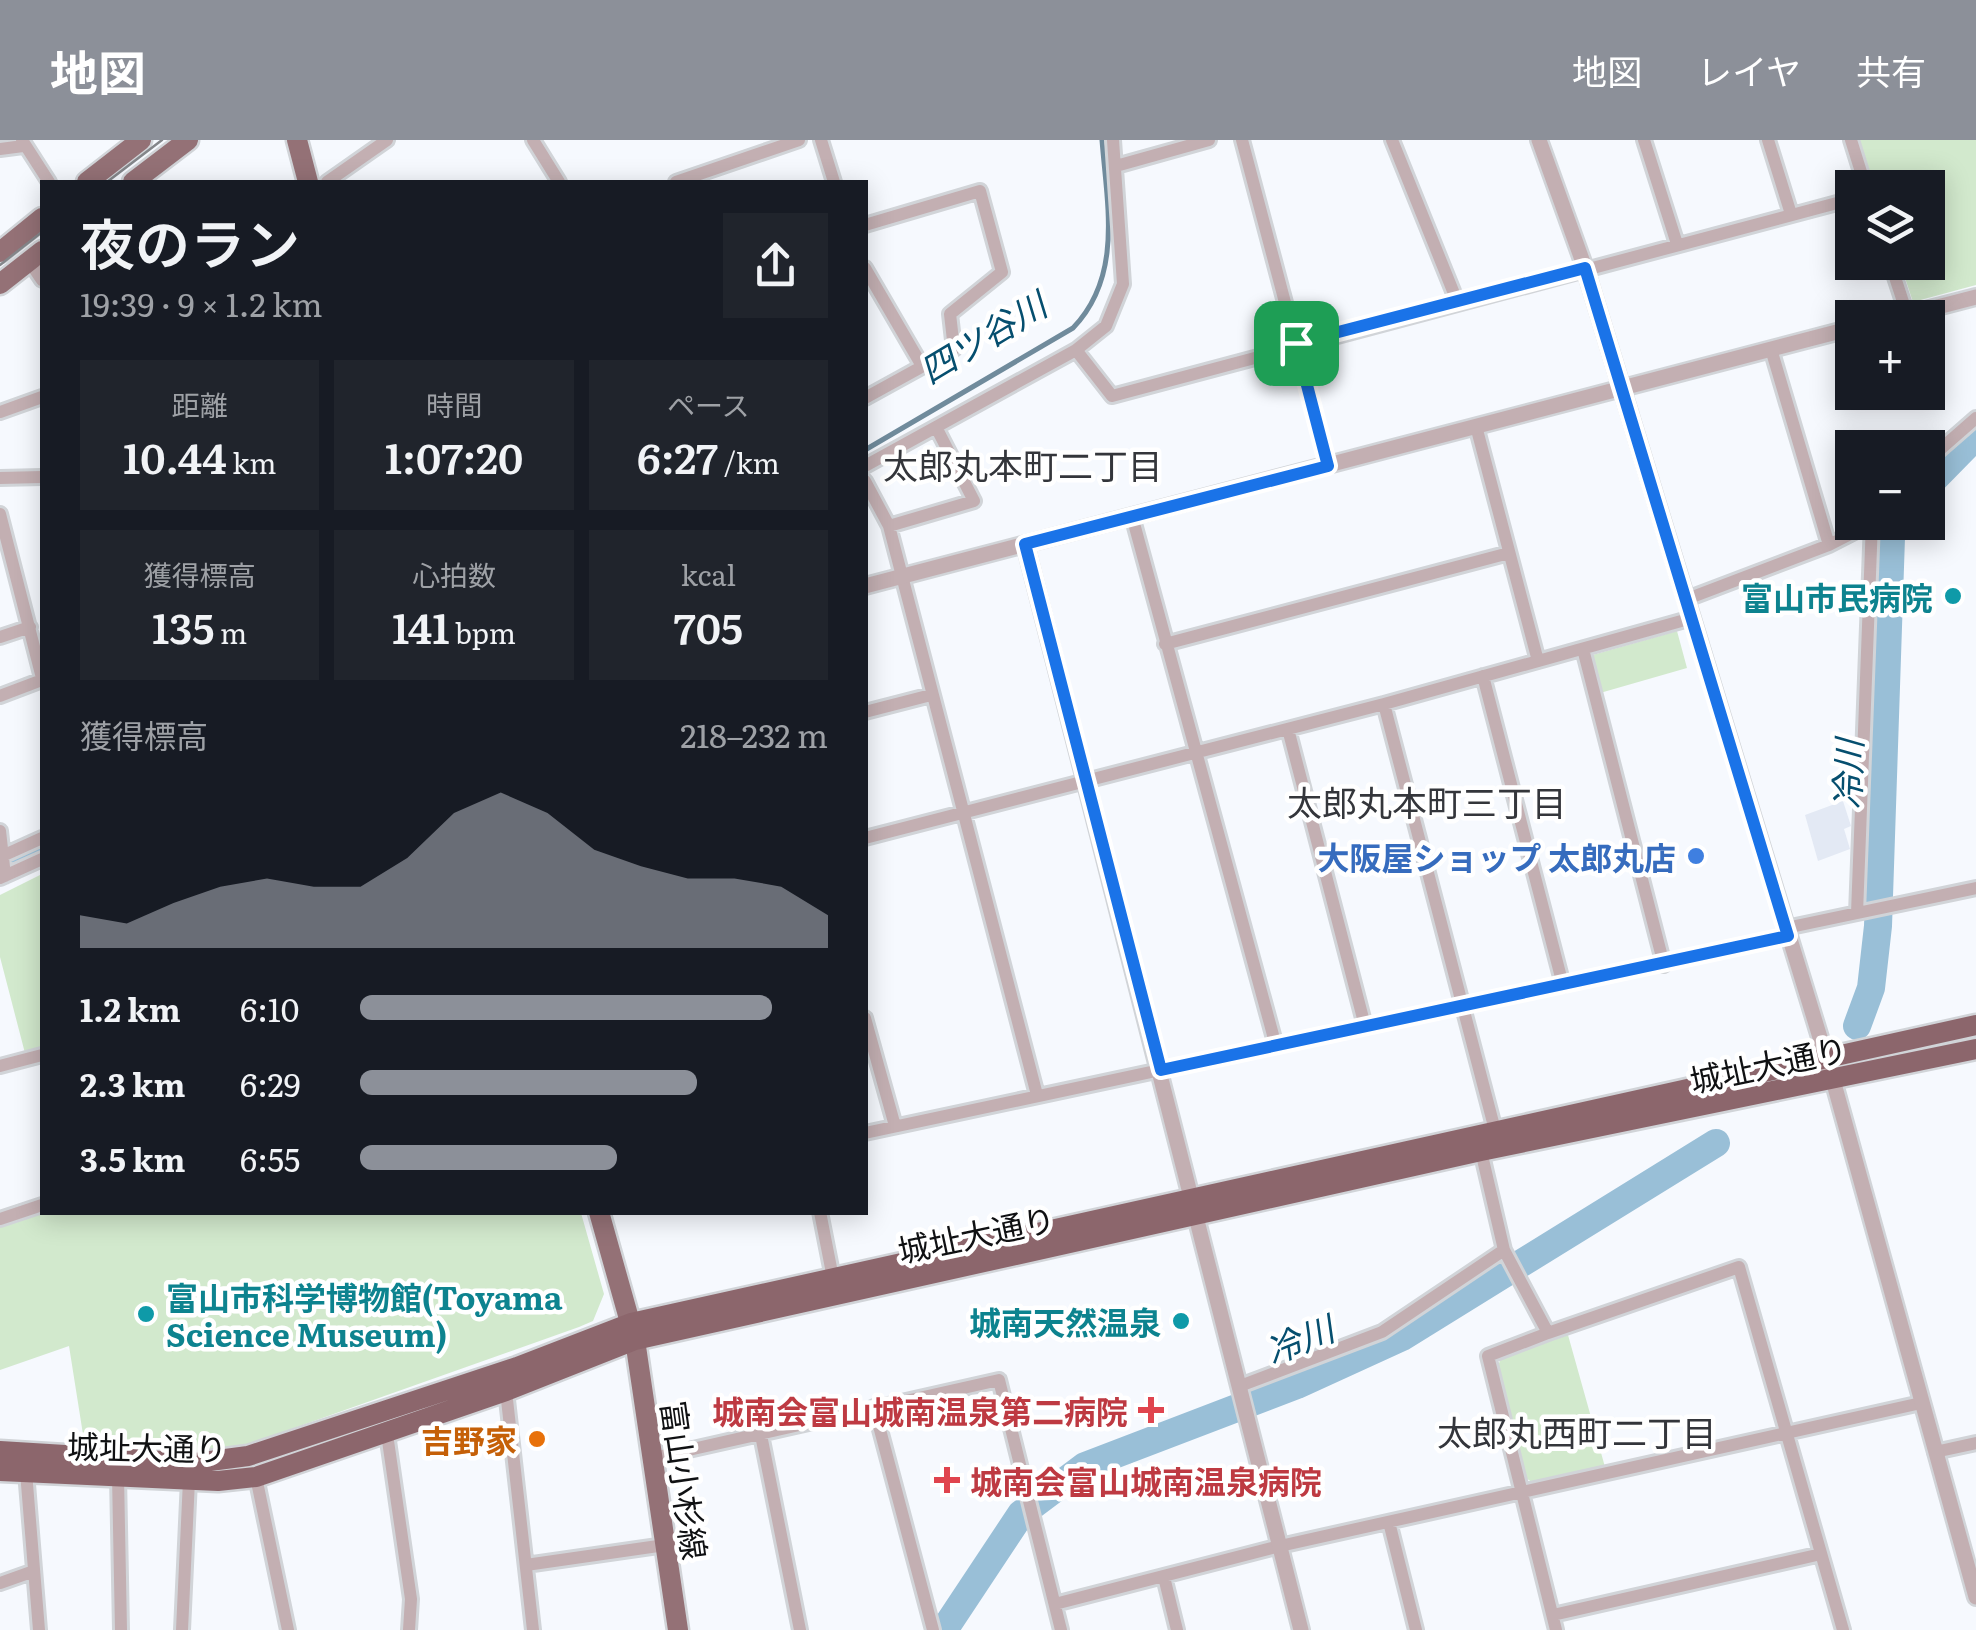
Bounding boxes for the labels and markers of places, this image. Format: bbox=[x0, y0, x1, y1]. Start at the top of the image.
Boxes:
pin bbox=[1254, 301, 1339, 386]
place label: 富山市民病院 bbox=[1741, 572, 1933, 620]
marker: 富山市民病院 bbox=[1942, 585, 1964, 607]
place label: 大阪屋ショップ 太郎丸店 bbox=[1318, 832, 1676, 880]
marker: 大阪屋ショップ 太郎丸店 bbox=[1685, 845, 1707, 867]
place label: 富山市科学博物館(Toyama Science Museum) bbox=[166, 1272, 563, 1357]
place label: 城南天然温泉 bbox=[969, 1297, 1161, 1345]
marker: 富山市科学博物館(Toyama Science Museum) bbox=[135, 1303, 157, 1325]
marker: 城南天然温泉 bbox=[1170, 1310, 1192, 1332]
place label: 城南会富山城南温泉第二病院 bbox=[712, 1386, 1128, 1434]
marker: 城南会富山城南温泉第二病院 bbox=[1138, 1397, 1164, 1423]
place label: 吉野家 bbox=[421, 1415, 517, 1463]
marker: 吉野家 bbox=[526, 1428, 548, 1450]
place label: 城南会富山城南温泉病院 bbox=[970, 1456, 1322, 1504]
marker: 城南会富山城南温泉病院 bbox=[934, 1467, 960, 1493]

